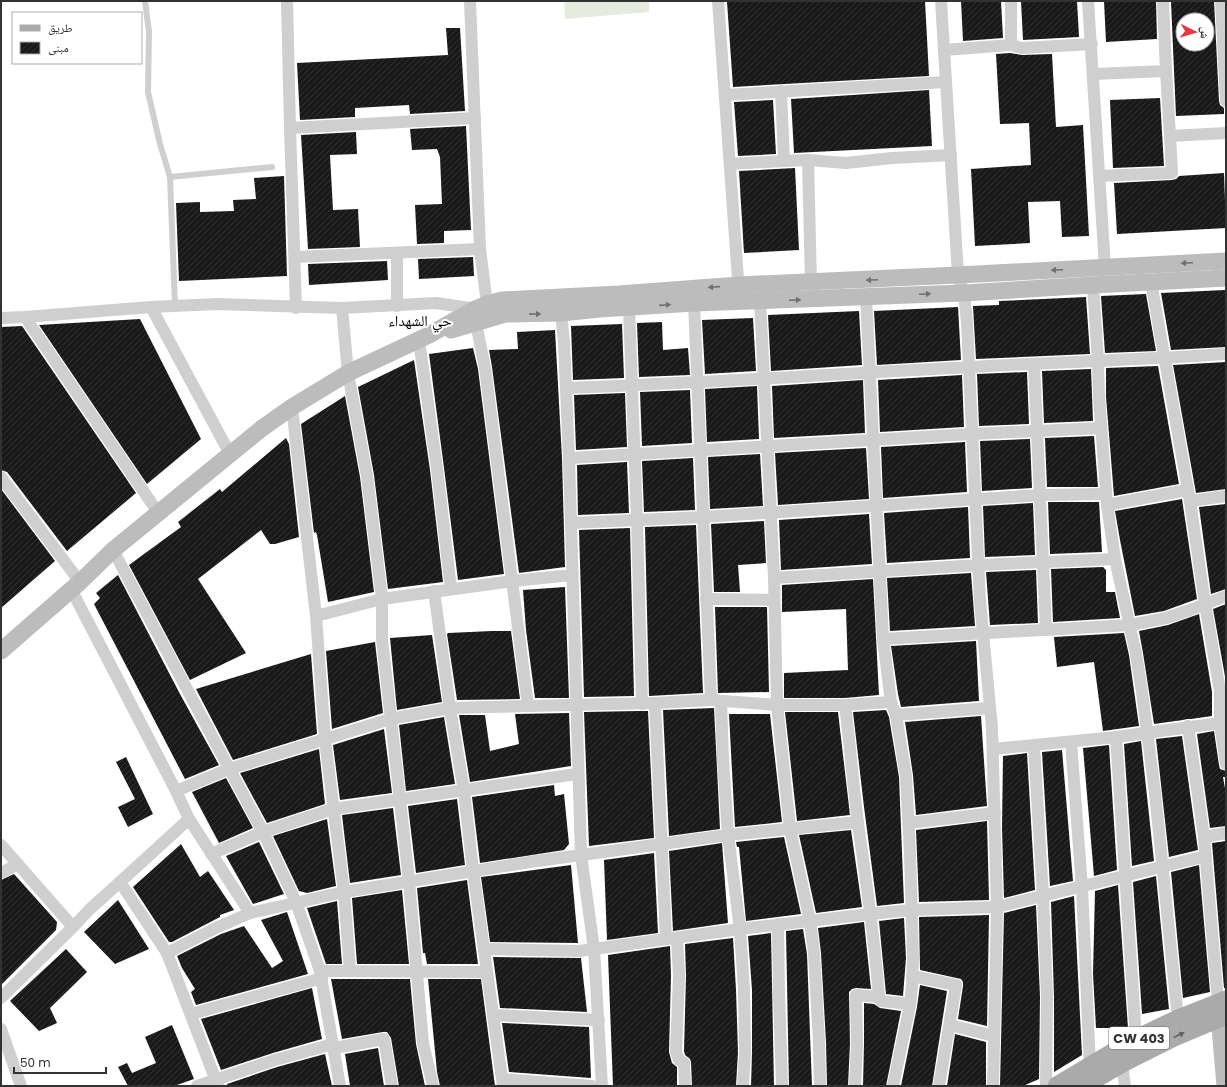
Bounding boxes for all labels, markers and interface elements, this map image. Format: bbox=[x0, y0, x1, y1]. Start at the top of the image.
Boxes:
legend bbox=[12, 12, 142, 64]
north arrow bbox=[1175, 12, 1215, 52]
text: طريق bbox=[48, 19, 73, 36]
text: ش bbox=[1196, 26, 1213, 40]
text: مبنى bbox=[48, 39, 69, 56]
one-way arrow bbox=[1181, 259, 1193, 266]
one-way arrow bbox=[1050, 267, 1063, 273]
one-way arrow bbox=[865, 276, 878, 283]
one-way arrow bbox=[708, 283, 720, 290]
one-way arrow bbox=[919, 291, 931, 298]
one-way arrow bbox=[789, 296, 801, 303]
one-way arrow bbox=[659, 302, 671, 309]
district label: حي الشهداء bbox=[388, 310, 452, 333]
one-way arrow bbox=[529, 310, 541, 317]
road number: CW 403 bbox=[1109, 1027, 1169, 1049]
one-way arrow bbox=[1174, 1032, 1185, 1038]
scale bar bbox=[14, 1049, 106, 1075]
text: 50 m bbox=[20, 1054, 51, 1071]

